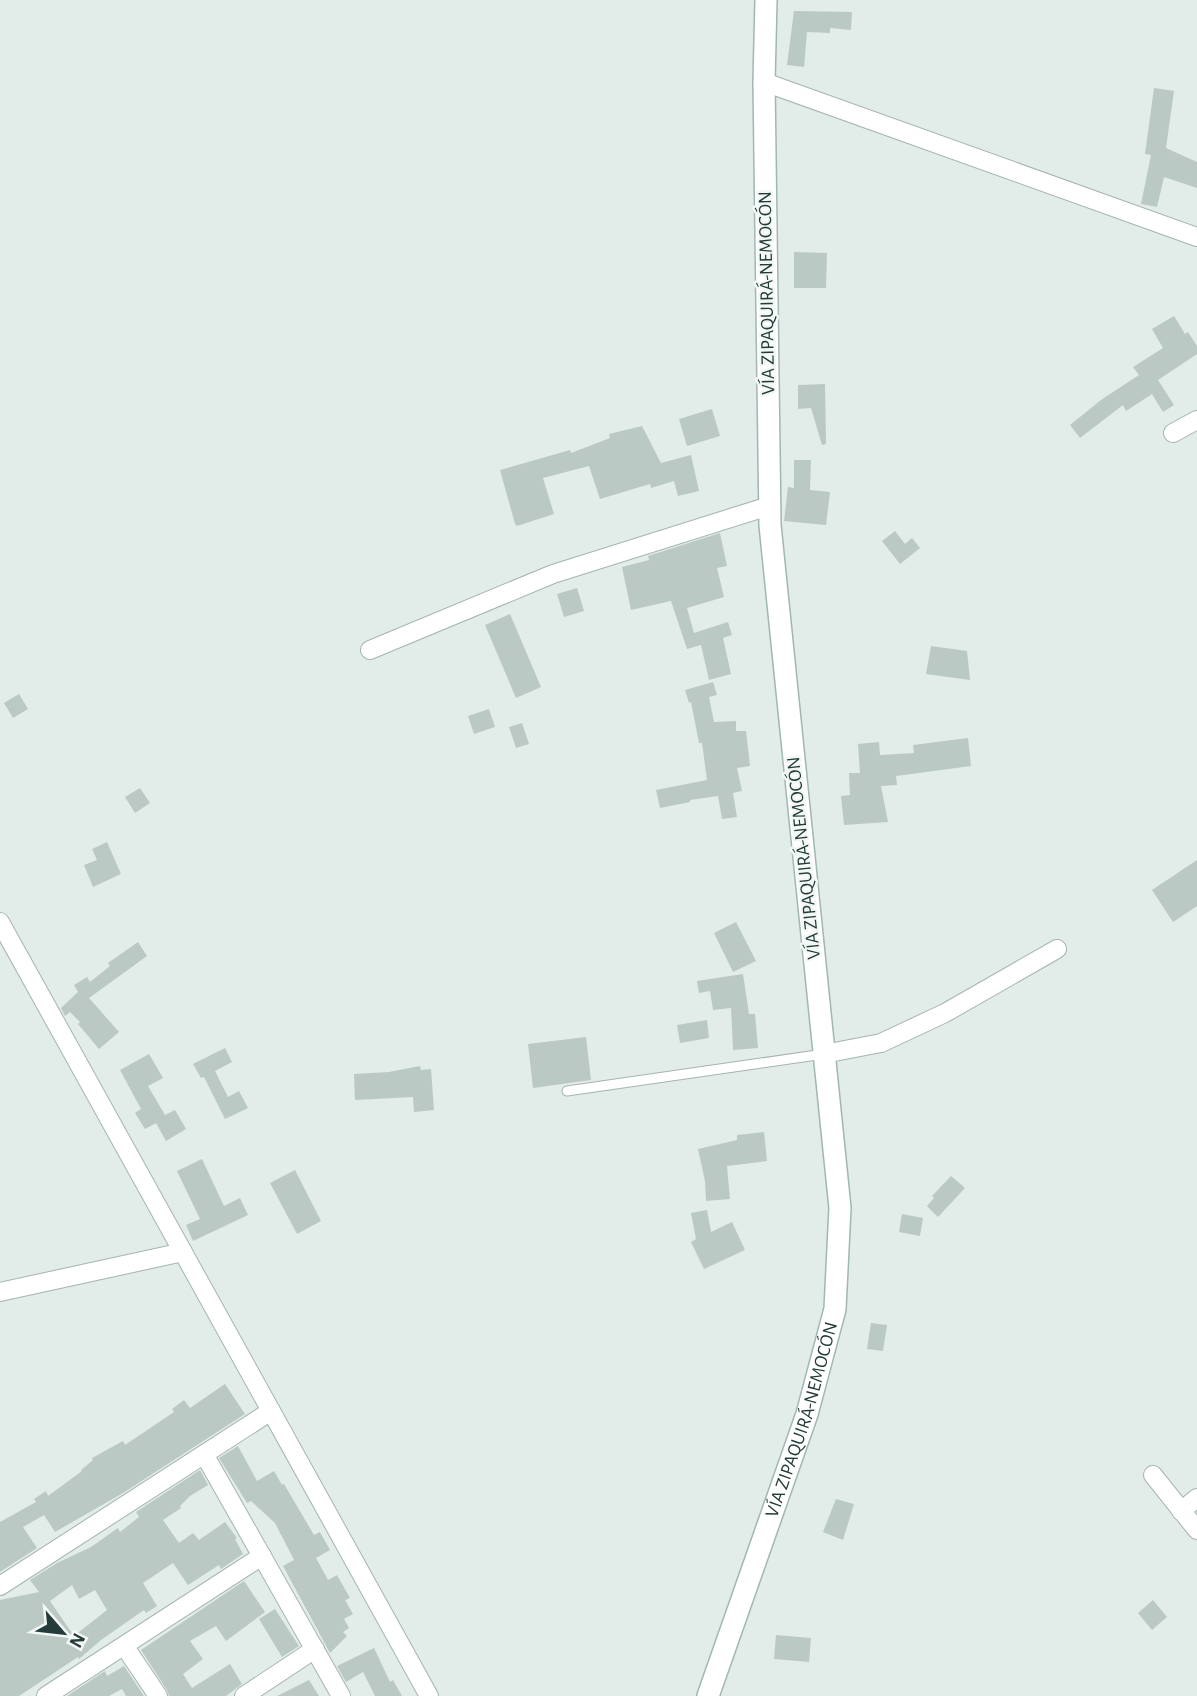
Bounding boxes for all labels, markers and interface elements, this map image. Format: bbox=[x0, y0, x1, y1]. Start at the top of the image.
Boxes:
street label: VÍA ZIPAQUIRÁ-NEMOCÓN bbox=[754, 191, 778, 395]
street label: VÍA ZIPAQUIRÁ-NEMOCÓN bbox=[782, 756, 824, 961]
street label: VÍA ZIPAQUIRÁ-NEMOCÓN bbox=[762, 1320, 841, 1520]
north arrow bbox=[28, 1598, 98, 1668]
text: N bbox=[65, 1630, 88, 1651]

